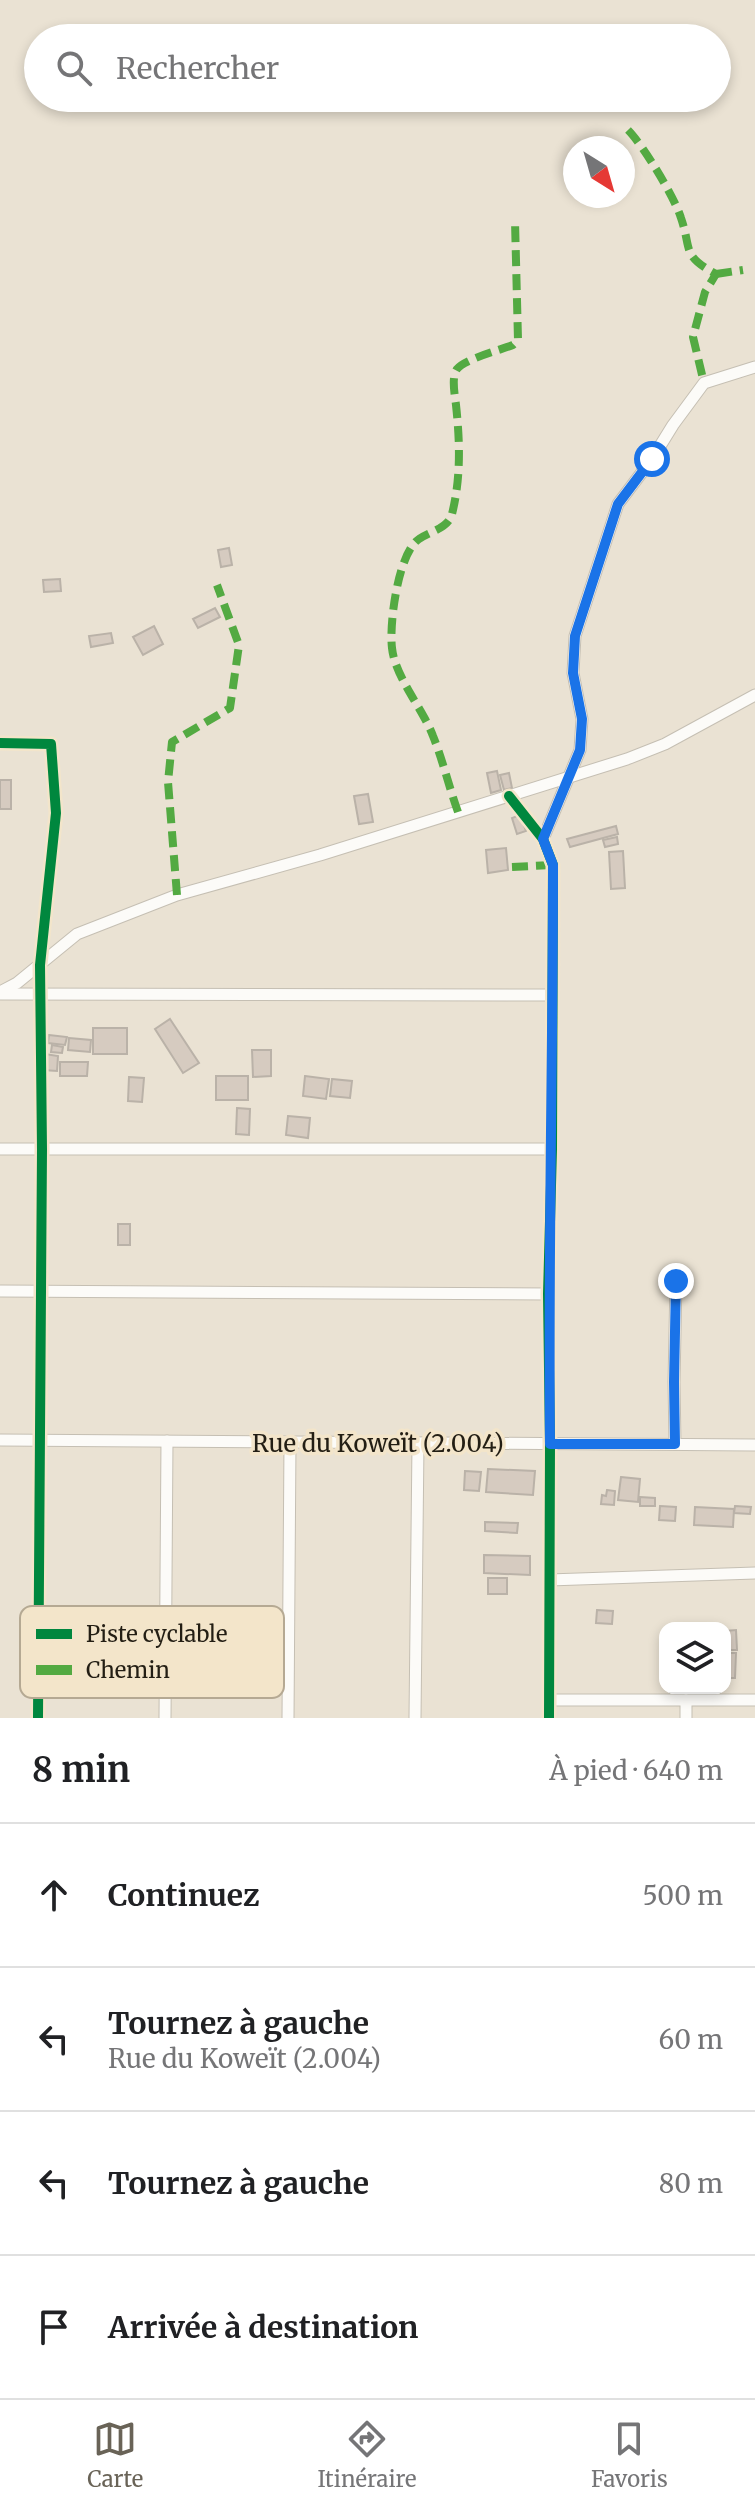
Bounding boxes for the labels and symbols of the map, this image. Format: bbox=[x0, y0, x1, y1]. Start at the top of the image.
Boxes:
north arrow bbox=[563, 136, 635, 208]
route start bbox=[634, 441, 670, 477]
route end bbox=[658, 1263, 694, 1299]
street label: Rue du Koweït (2.004) bbox=[252, 1428, 504, 1459]
legend bbox=[20, 1606, 284, 1698]
text: Piste cyclable bbox=[86, 1620, 227, 1648]
text: Chemin bbox=[86, 1656, 170, 1684]

